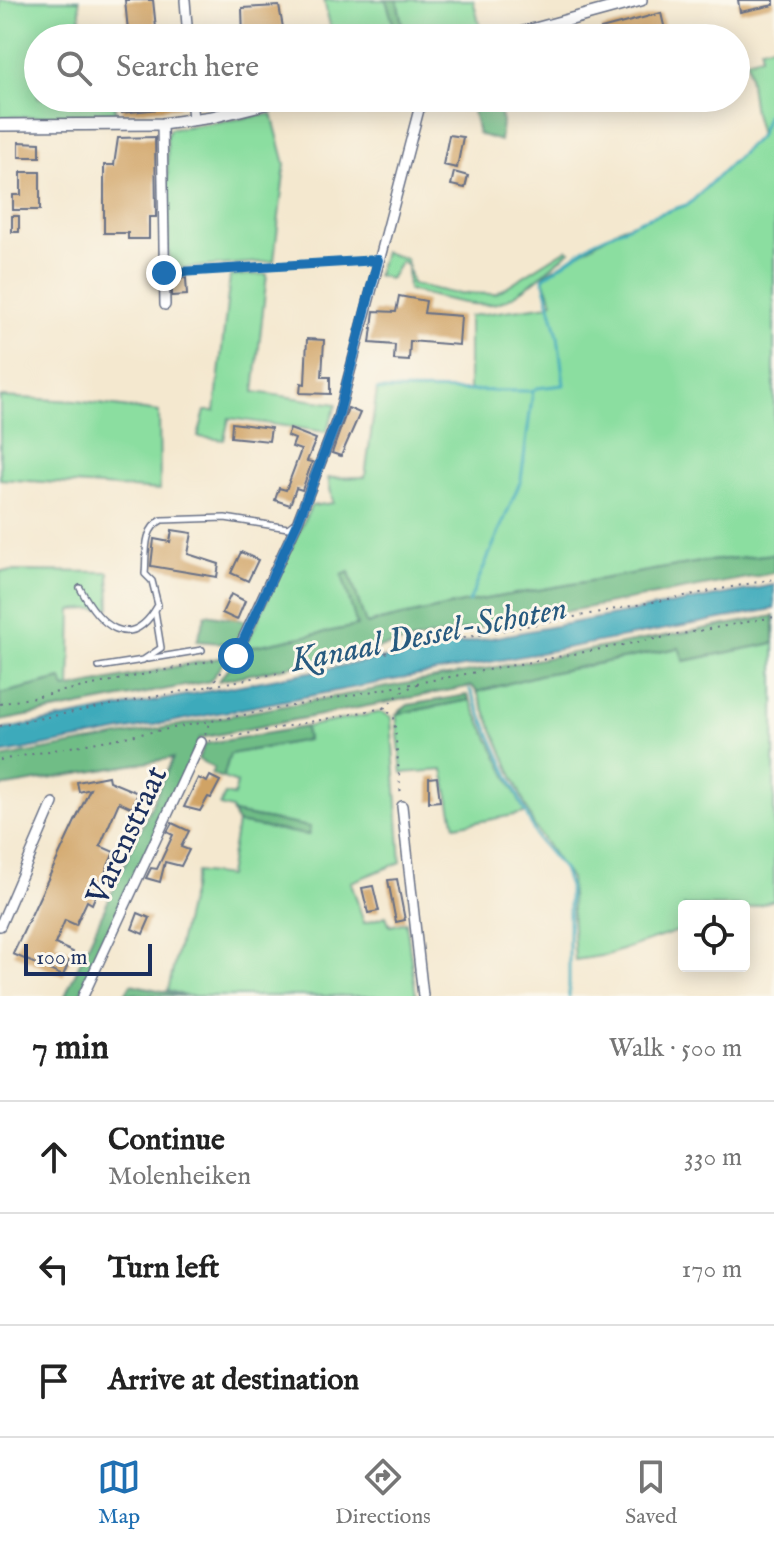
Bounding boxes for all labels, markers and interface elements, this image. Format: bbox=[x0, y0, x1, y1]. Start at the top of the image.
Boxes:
search box bbox=[24, 24, 750, 112]
icon: search bbox=[52, 46, 96, 90]
text: Search here bbox=[116, 49, 259, 87]
route end bbox=[146, 255, 182, 291]
water label: Kanaal Dessel-Schoten bbox=[286, 587, 571, 683]
route start bbox=[218, 638, 254, 674]
street label: Varenstraat bbox=[78, 760, 178, 913]
map controls bbox=[678, 900, 750, 972]
button: locate bbox=[678, 900, 750, 972]
scale bar bbox=[24, 940, 152, 976]
text: 100 m bbox=[36, 944, 88, 972]
text: 7 min bbox=[32, 1027, 109, 1070]
text: Walk · 500 m bbox=[609, 1032, 742, 1065]
text: Continue bbox=[108, 1122, 225, 1160]
icon: ahead bbox=[32, 1135, 76, 1179]
text: 330 m bbox=[684, 1141, 742, 1174]
text: Molenheiken bbox=[108, 1160, 251, 1193]
icon: left bbox=[32, 1247, 76, 1291]
text: Turn left bbox=[108, 1250, 219, 1288]
text: 170 m bbox=[682, 1253, 742, 1286]
icon: arrive bbox=[32, 1359, 76, 1403]
text: Arrive at destination bbox=[108, 1362, 359, 1400]
tab: Map bbox=[97, 1455, 141, 1531]
tab: Directions bbox=[335, 1455, 431, 1531]
tab: Saved bbox=[625, 1455, 677, 1531]

